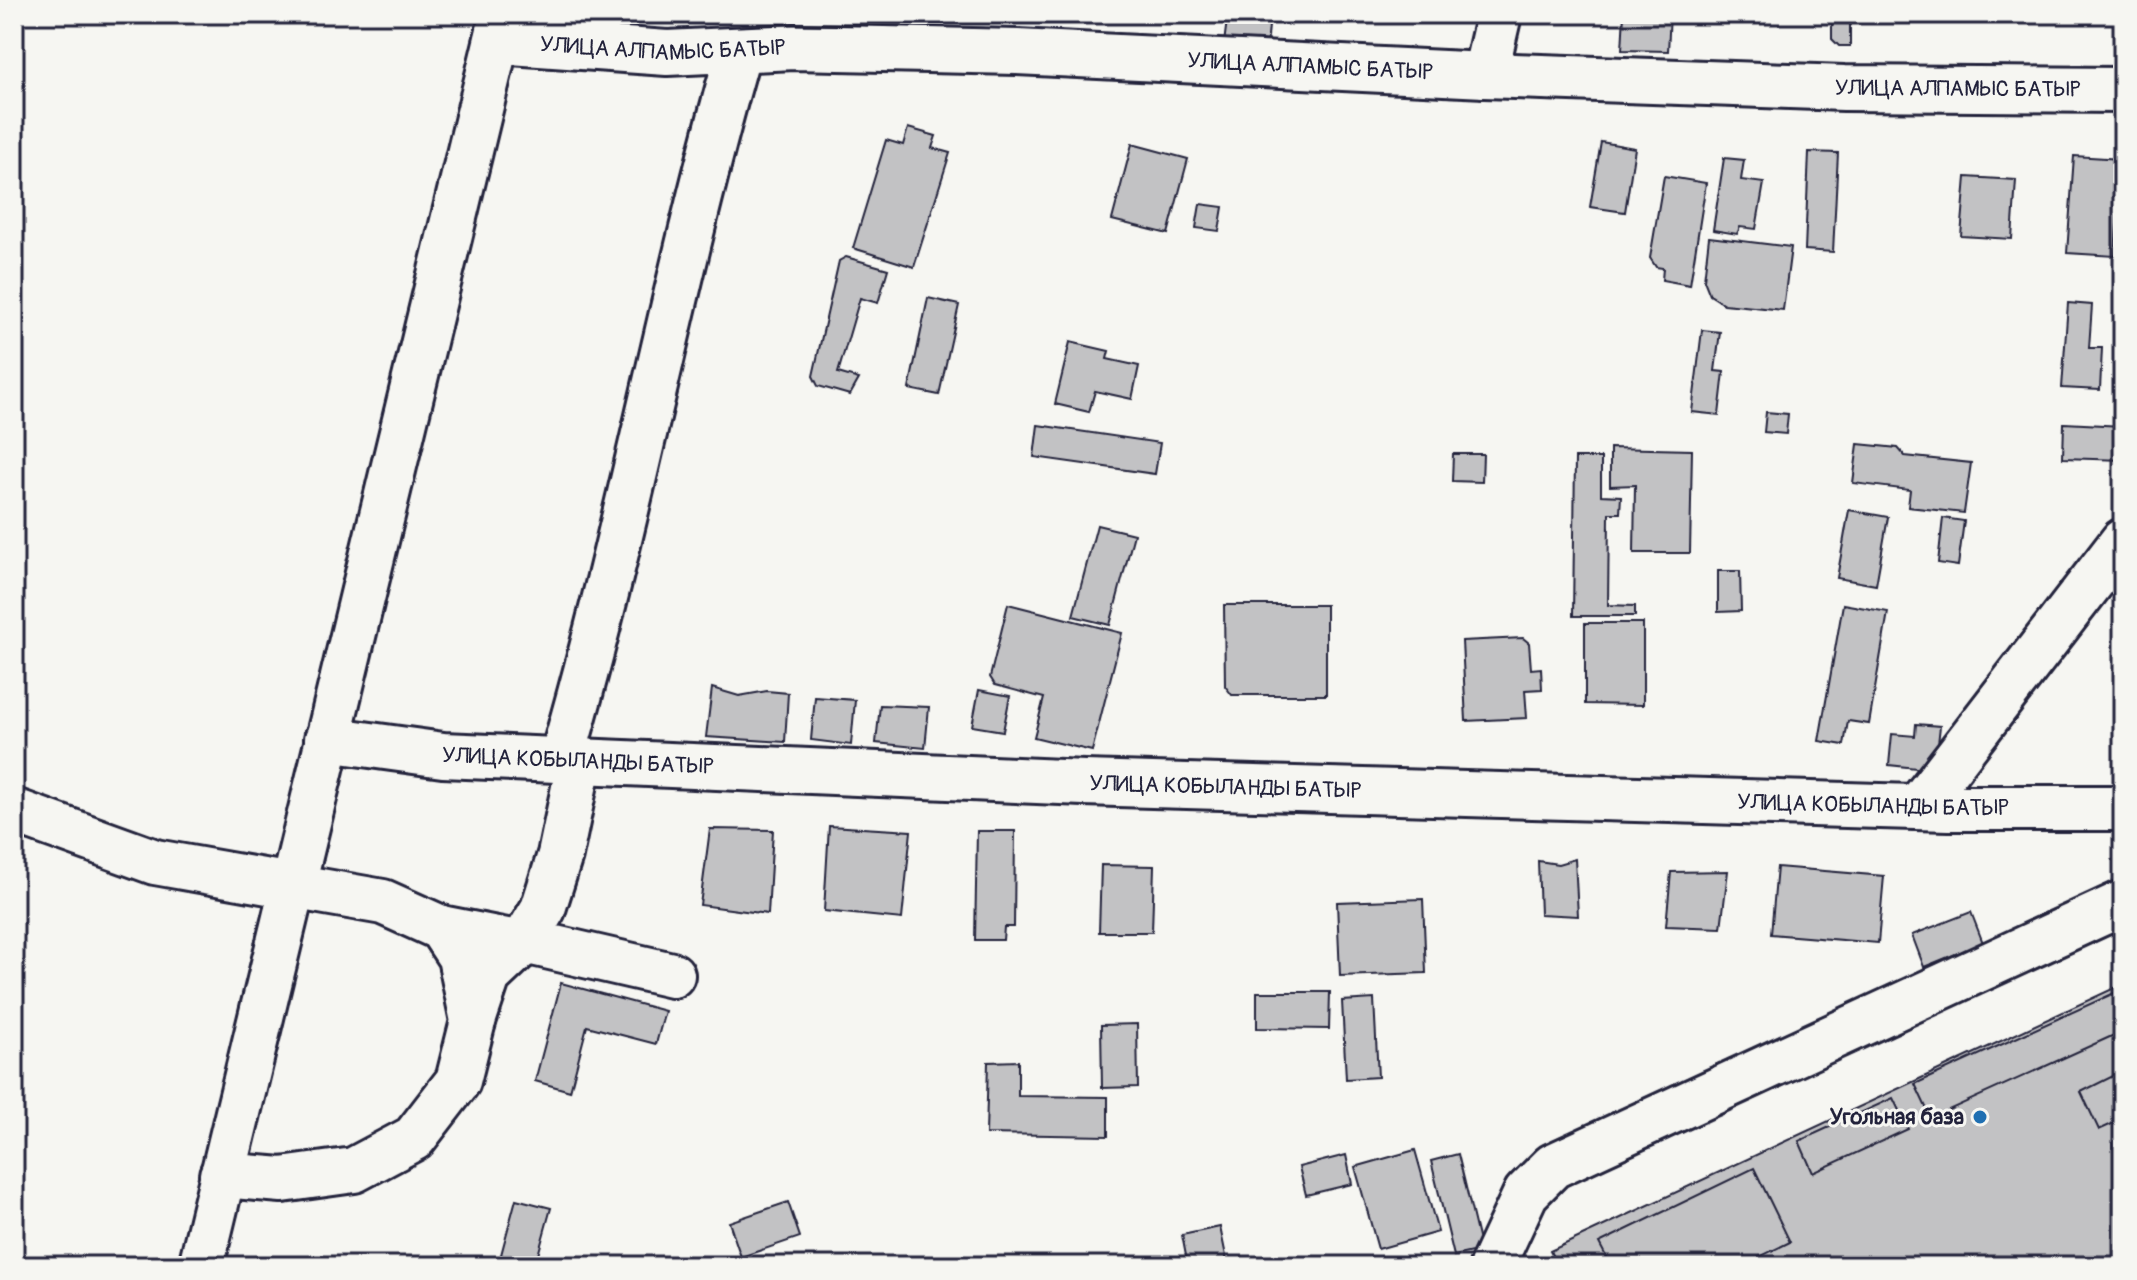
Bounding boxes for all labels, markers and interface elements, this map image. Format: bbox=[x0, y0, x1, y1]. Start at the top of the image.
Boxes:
street label: УЛИЦА АЛПАМЫС БАТЫР bbox=[539, 30, 786, 67]
street label: УЛИЦА АЛПАМЫС БАТЫР bbox=[1187, 46, 1434, 86]
street label: УЛИЦА АЛПАМЫС БАТЫР bbox=[1834, 74, 2081, 104]
street label: УЛИЦА КОБЫЛАНДЫ БАТЫР bbox=[441, 741, 714, 781]
street label: УЛИЦА КОБЫЛАНДЫ БАТЫР bbox=[1089, 769, 1362, 805]
street label: УЛИЦА КОБЫЛАНДЫ БАТЫР bbox=[1737, 788, 2009, 822]
place label: Угольная база bbox=[1830, 1103, 1964, 1131]
marker: Угольная база bbox=[1971, 1108, 1989, 1126]

